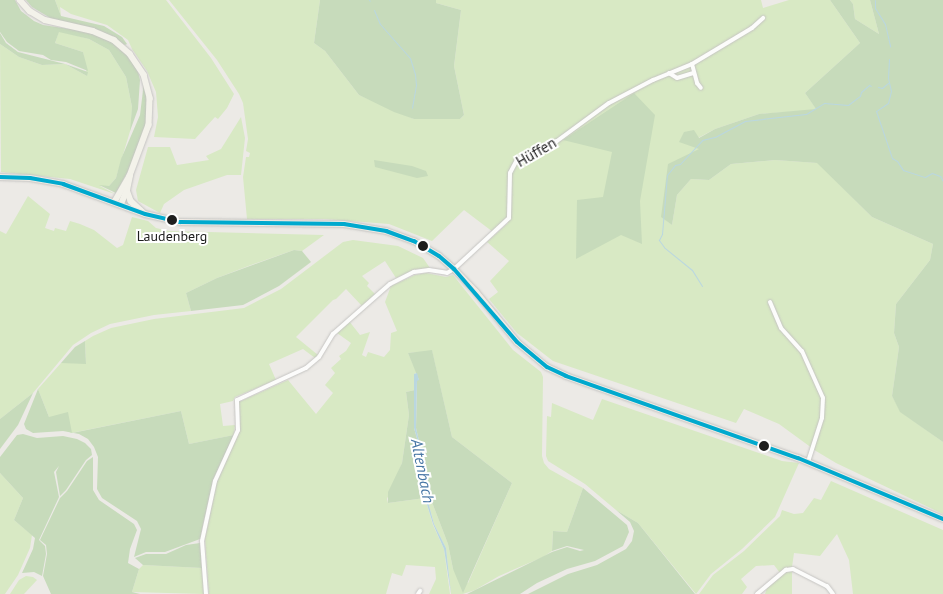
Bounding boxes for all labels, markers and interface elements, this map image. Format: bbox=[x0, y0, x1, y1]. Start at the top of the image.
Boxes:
street label: Hüffen bbox=[513, 133, 559, 171]
marker: Laudenberg bbox=[167, 215, 177, 225]
place label: Laudenberg bbox=[137, 228, 207, 244]
unlabelled marker bbox=[418, 241, 428, 251]
water label: Altenbach bbox=[407, 437, 439, 505]
unlabelled marker bbox=[759, 441, 769, 451]

